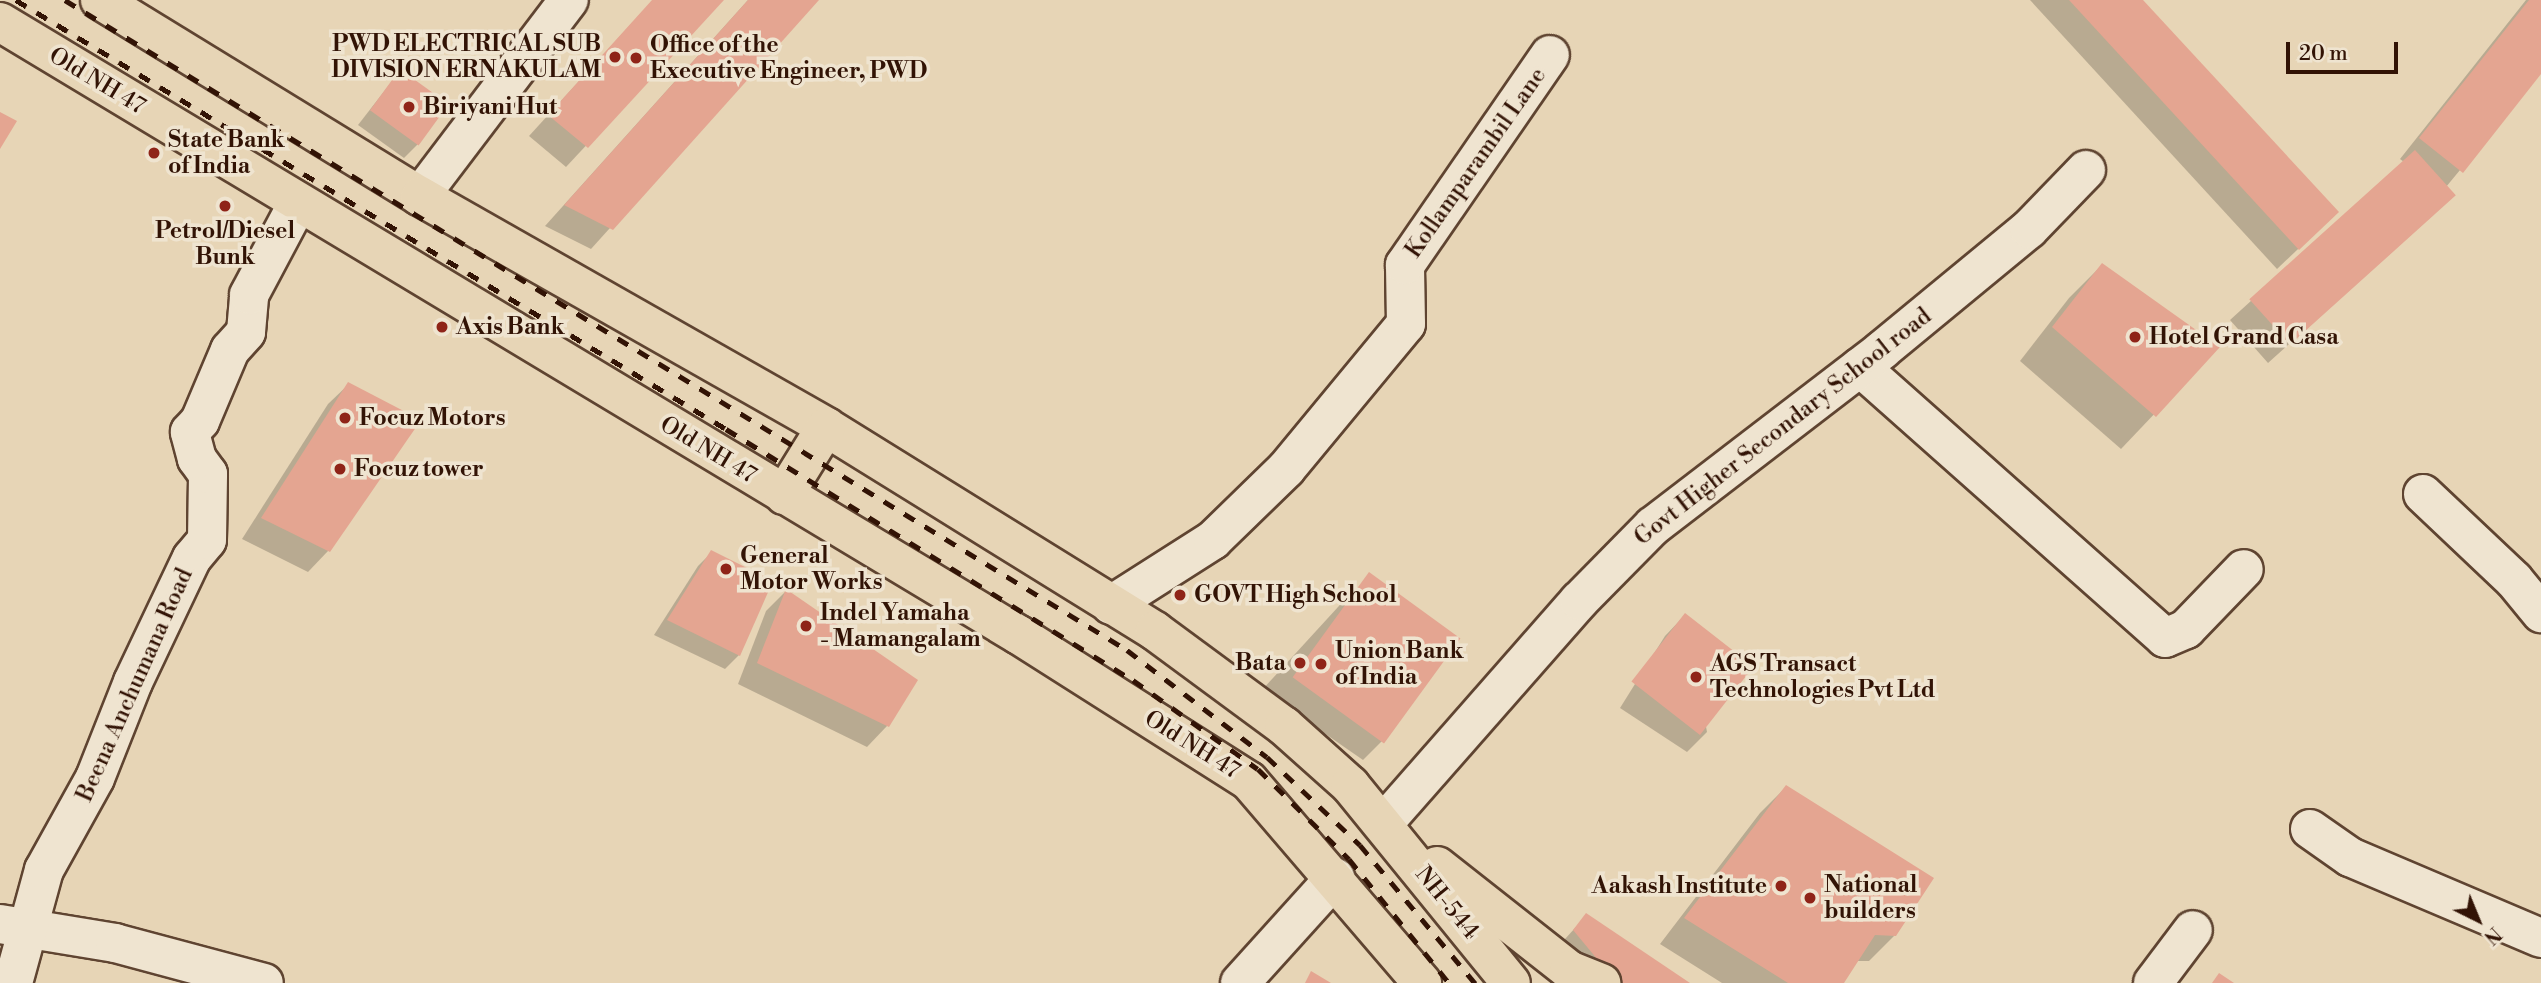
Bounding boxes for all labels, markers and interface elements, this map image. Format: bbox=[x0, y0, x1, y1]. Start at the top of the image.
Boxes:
scale bar bbox=[2289, 28, 2401, 72]
place label: PWD ELECTRICAL SUB DIVISION ERNAKULAM bbox=[331, 30, 601, 84]
place label: Office of the Executive Engineer, PWD bbox=[650, 31, 927, 85]
text: 20 m bbox=[2299, 41, 2348, 67]
street label: Old NH 47 bbox=[44, 42, 150, 120]
marker: PWD ELECTRICAL SUB DIVISION ERNAKULAM bbox=[607, 49, 623, 65]
marker: Office of the Executive Engineer, PWD bbox=[628, 50, 644, 66]
street label: Kollamparambil Lane bbox=[1400, 63, 1552, 263]
place label: Biriyani Hut bbox=[423, 93, 557, 121]
marker: Biriyani Hut bbox=[401, 99, 417, 115]
place label: State Bank of India bbox=[168, 126, 285, 180]
marker: State Bank of India bbox=[146, 145, 162, 161]
marker: Petrol/Diesel Bunk bbox=[217, 198, 233, 214]
place label: Petrol/Diesel Bunk bbox=[155, 217, 295, 271]
street label: Govt Higher Secondary School road bbox=[1629, 302, 1937, 552]
place label: Axis Bank bbox=[456, 313, 565, 341]
marker: Axis Bank bbox=[434, 319, 450, 335]
place label: Hotel Grand Casa bbox=[2149, 323, 2339, 351]
marker: Hotel Grand Casa bbox=[2127, 329, 2143, 345]
place label: Focuz Motors bbox=[359, 404, 506, 432]
marker: Focuz Motors bbox=[337, 410, 353, 426]
street label: Old NH 47 bbox=[655, 411, 761, 489]
place label: Focuz tower bbox=[354, 455, 484, 483]
marker: Focuz tower bbox=[332, 461, 348, 477]
place label: General Motor Works bbox=[740, 542, 883, 596]
marker: General Motor Works bbox=[718, 561, 734, 577]
street label: Beena Anchumana Road bbox=[71, 564, 199, 806]
place label: GOVT High School bbox=[1194, 581, 1397, 609]
marker: GOVT High School bbox=[1172, 587, 1188, 603]
place label: Indel Yamaha - Mamangalam bbox=[820, 599, 981, 653]
marker: Indel Yamaha - Mamangalam bbox=[798, 618, 814, 634]
place label: Union Bank of India bbox=[1335, 637, 1464, 691]
place label: Bata bbox=[1235, 649, 1286, 677]
place label: AGS Transact Technologies Pvt Ltd bbox=[1710, 650, 1935, 704]
marker: Bata bbox=[1292, 655, 1308, 671]
marker: Union Bank of India bbox=[1313, 656, 1329, 672]
marker: AGS Transact Technologies Pvt Ltd bbox=[1688, 669, 1704, 685]
street label: Old NH 47 bbox=[1139, 705, 1245, 785]
street label: NH-544 bbox=[1409, 861, 1485, 945]
place label: National builders bbox=[1824, 871, 1917, 925]
place label: Aakash Institute bbox=[1592, 872, 1767, 900]
marker: Aakash Institute bbox=[1773, 878, 1789, 894]
north arrow bbox=[2443, 885, 2513, 955]
marker: National builders bbox=[1802, 890, 1818, 906]
text: N bbox=[2479, 921, 2506, 949]

